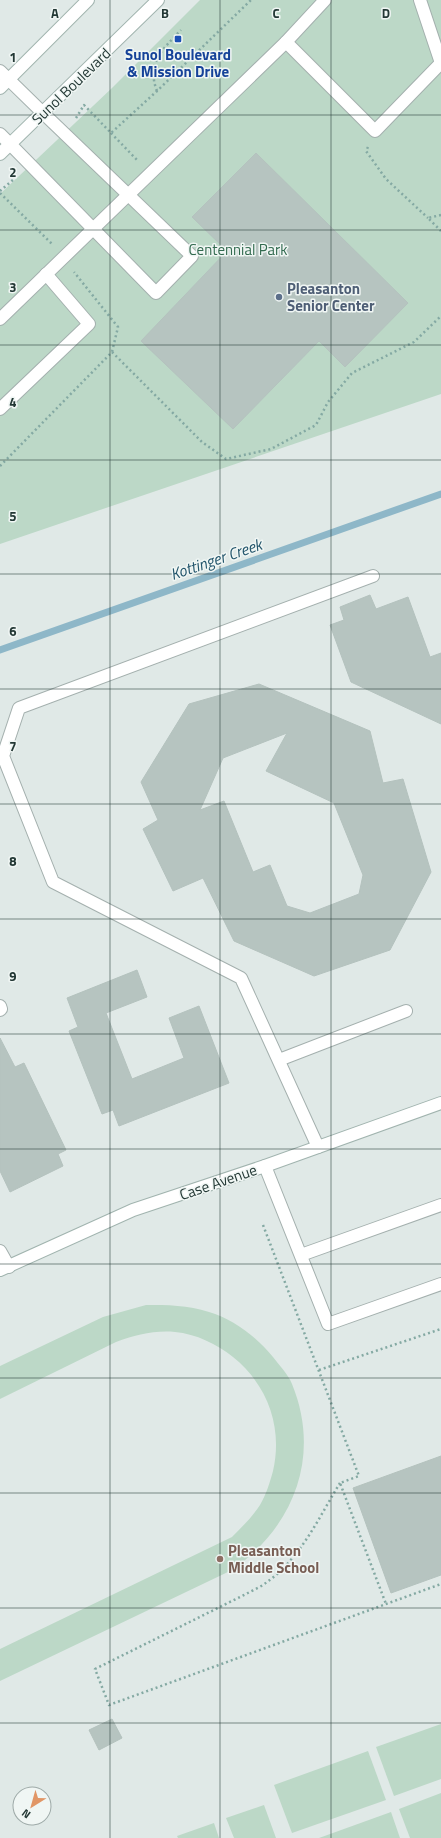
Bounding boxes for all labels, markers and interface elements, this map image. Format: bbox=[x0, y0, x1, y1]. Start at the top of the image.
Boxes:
text: A bbox=[51, 3, 59, 23]
text: B bbox=[161, 3, 169, 23]
text: C bbox=[272, 3, 280, 23]
text: D bbox=[382, 3, 390, 23]
marker: Sunol Boulevard & Mission Drive bbox=[173, 34, 183, 44]
street label: Sunol Boulevard bbox=[26, 42, 116, 130]
place label: Sunol Boulevard & Mission Drive bbox=[125, 43, 231, 83]
text: 1 bbox=[9, 47, 17, 67]
text: 2 bbox=[9, 162, 17, 182]
park label: Centennial Park bbox=[189, 238, 287, 261]
text: 3 bbox=[9, 277, 17, 297]
place label: Pleasanton Senior Center bbox=[287, 277, 375, 317]
marker: Pleasanton Senior Center bbox=[274, 292, 284, 302]
text: 4 bbox=[9, 392, 17, 412]
text: 5 bbox=[9, 506, 17, 526]
water label: Kottinger Creek bbox=[167, 531, 267, 586]
text: 6 bbox=[9, 621, 17, 641]
text: 7 bbox=[9, 736, 17, 756]
text: 8 bbox=[9, 851, 17, 871]
text: 9 bbox=[9, 966, 17, 986]
street label: Case Avenue bbox=[176, 1158, 260, 1206]
place label: Pleasanton Middle School bbox=[228, 1539, 319, 1579]
marker: Pleasanton Middle School bbox=[215, 1554, 225, 1564]
north arrow bbox=[12, 1786, 52, 1826]
text: N bbox=[18, 1805, 34, 1823]

